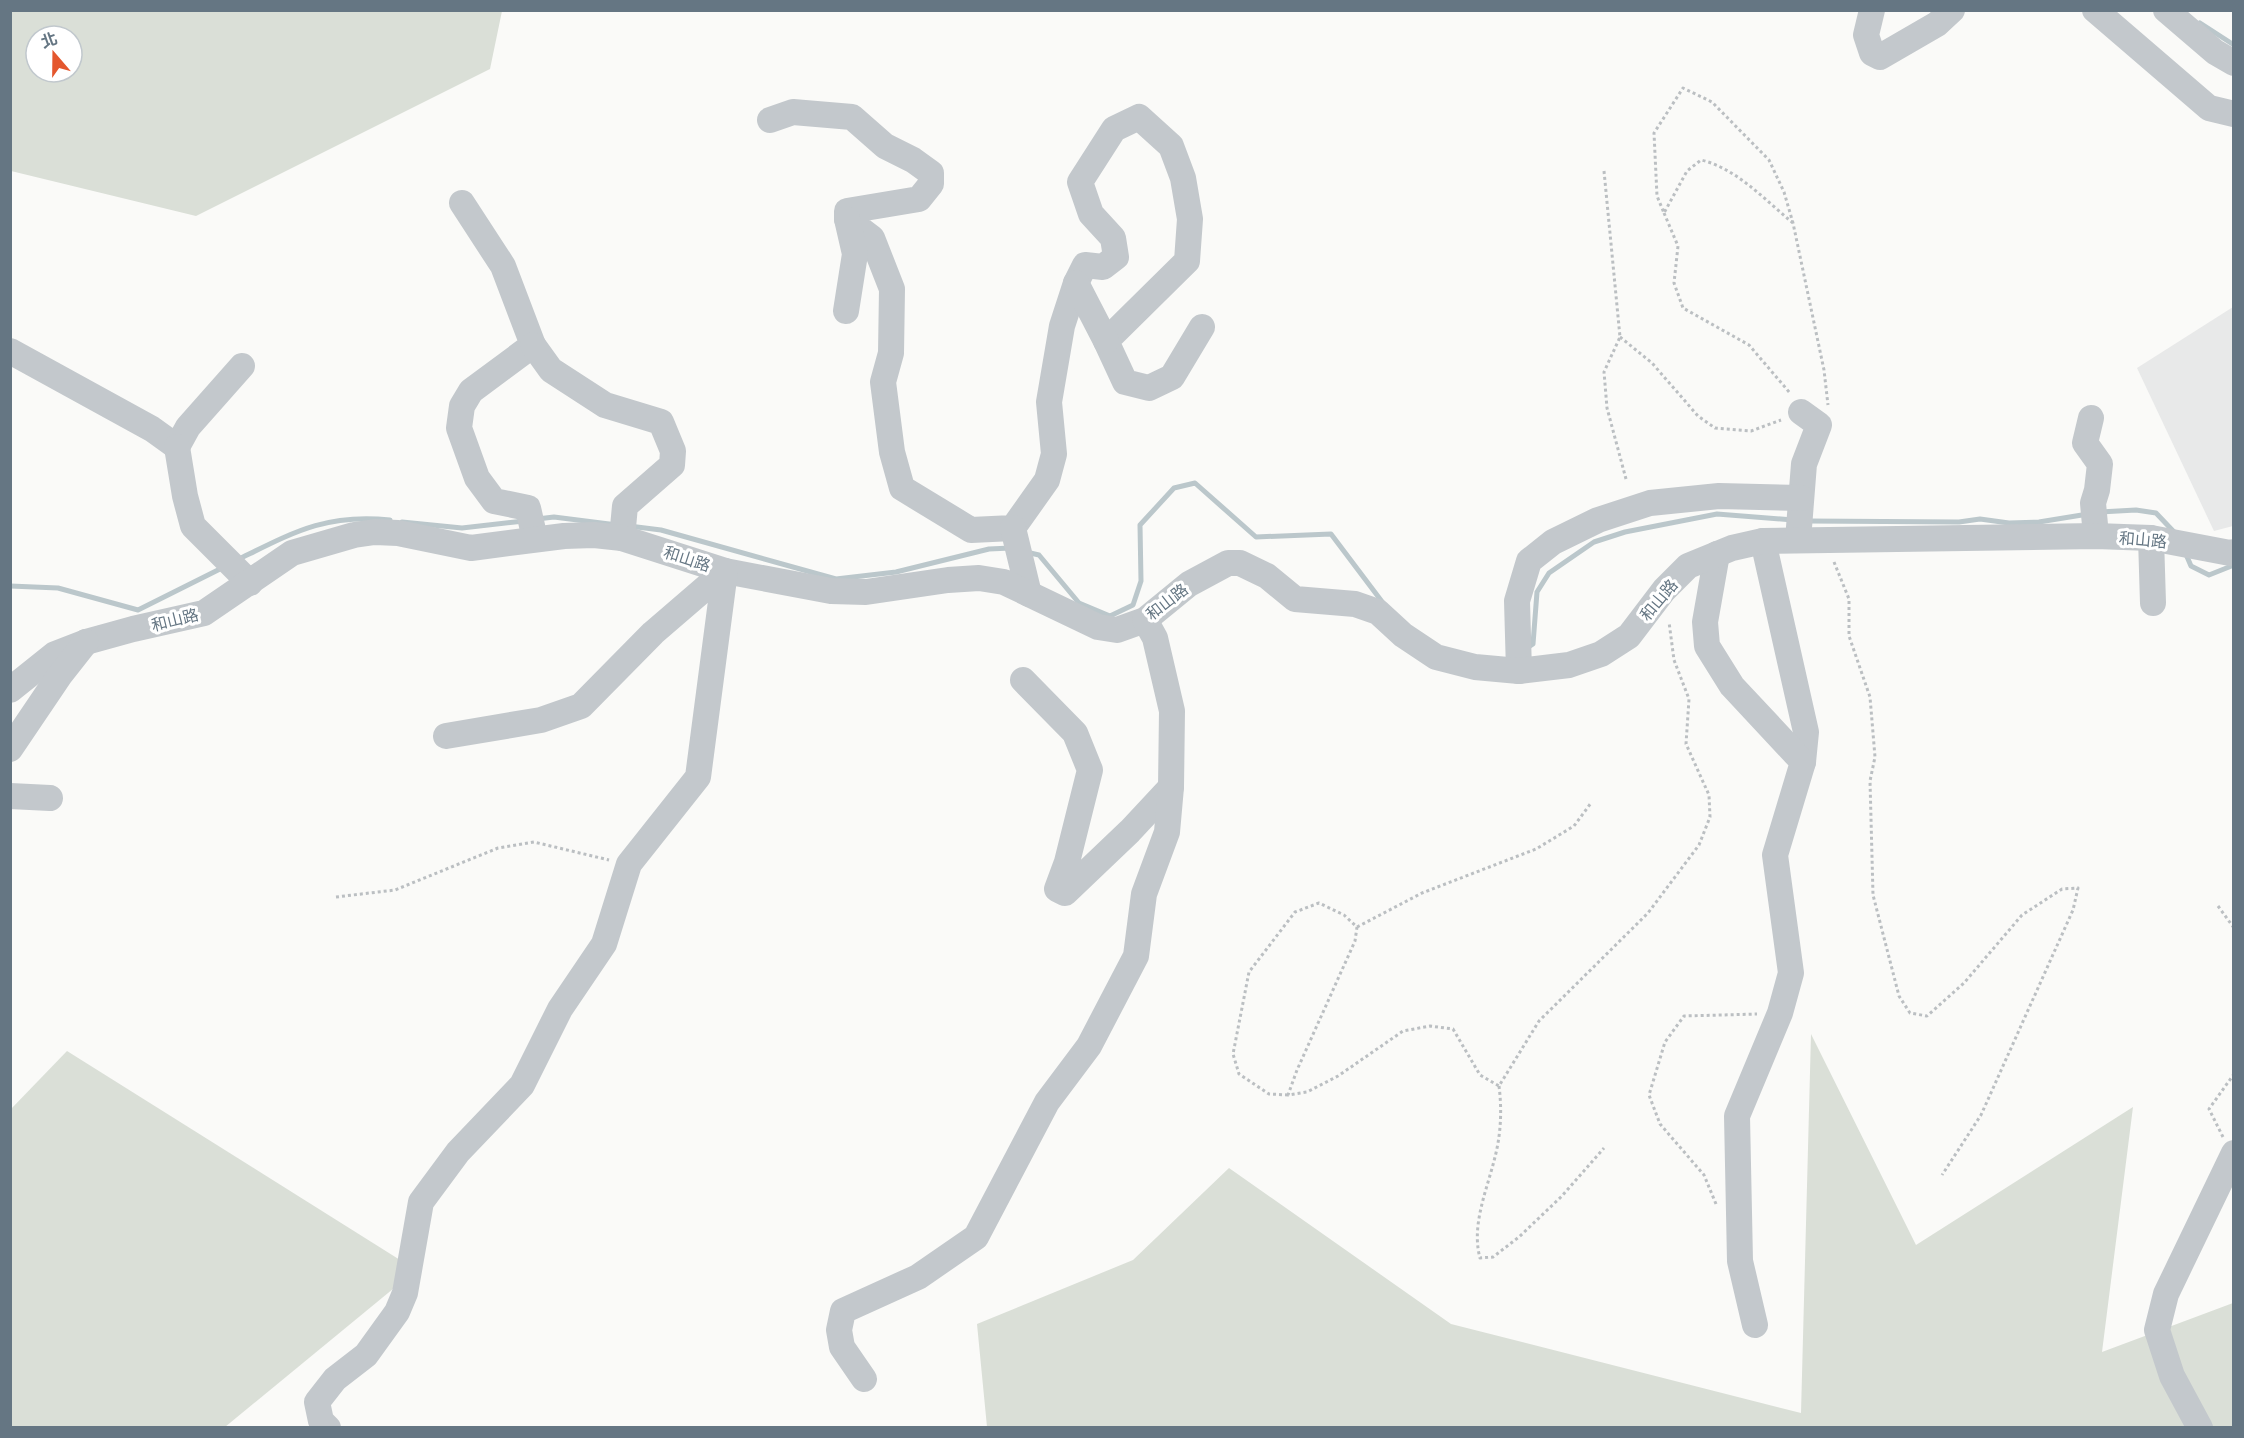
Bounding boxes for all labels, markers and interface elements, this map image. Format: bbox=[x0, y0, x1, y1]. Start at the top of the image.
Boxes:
north arrow bbox=[24, 24, 84, 84]
text: 北 bbox=[38, 29, 60, 52]
street label: 和山路 bbox=[2118, 528, 2168, 552]
street label: 和山路 bbox=[661, 543, 713, 575]
street label: 和山路 bbox=[1636, 576, 1682, 624]
street label: 和山路 bbox=[1142, 580, 1192, 624]
street label: 和山路 bbox=[149, 605, 201, 635]

